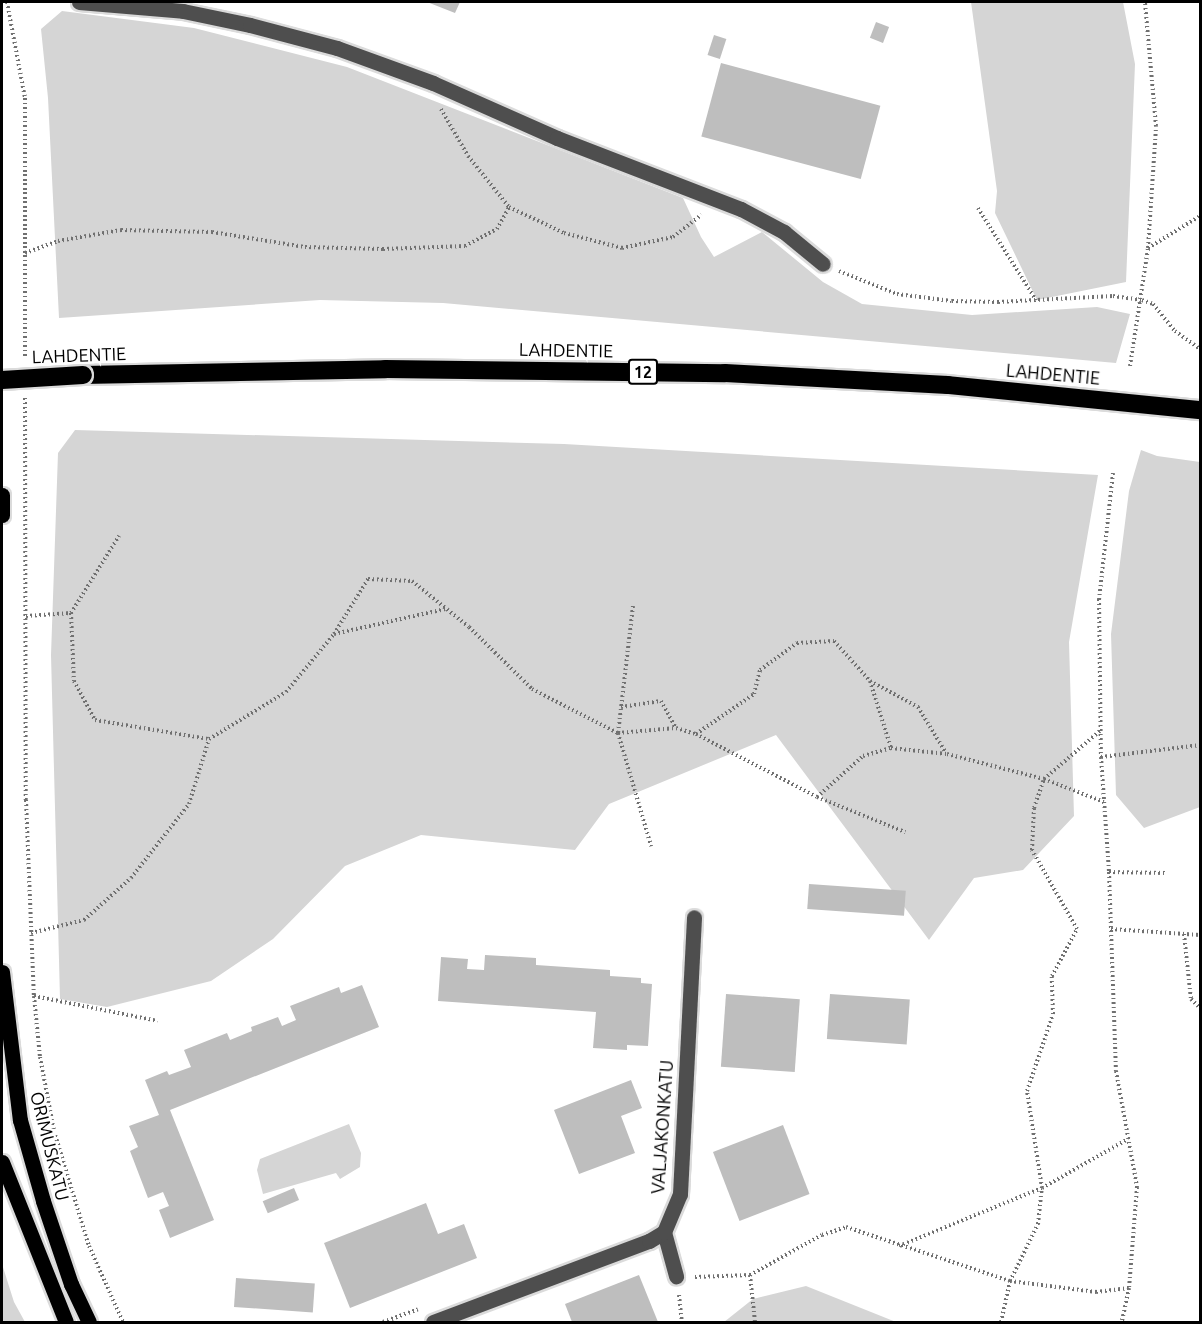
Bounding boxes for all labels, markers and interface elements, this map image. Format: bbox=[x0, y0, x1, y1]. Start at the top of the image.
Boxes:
street label: LAHDENTIE bbox=[519, 338, 613, 362]
street label: LAHDENTIE bbox=[32, 343, 126, 367]
road number: 12 bbox=[626, 359, 660, 385]
street label: LAHDENTIE bbox=[1005, 359, 1101, 389]
street label: VALJAKONKATU bbox=[647, 1059, 677, 1195]
street label: ORIMUSKATU bbox=[26, 1089, 74, 1203]

